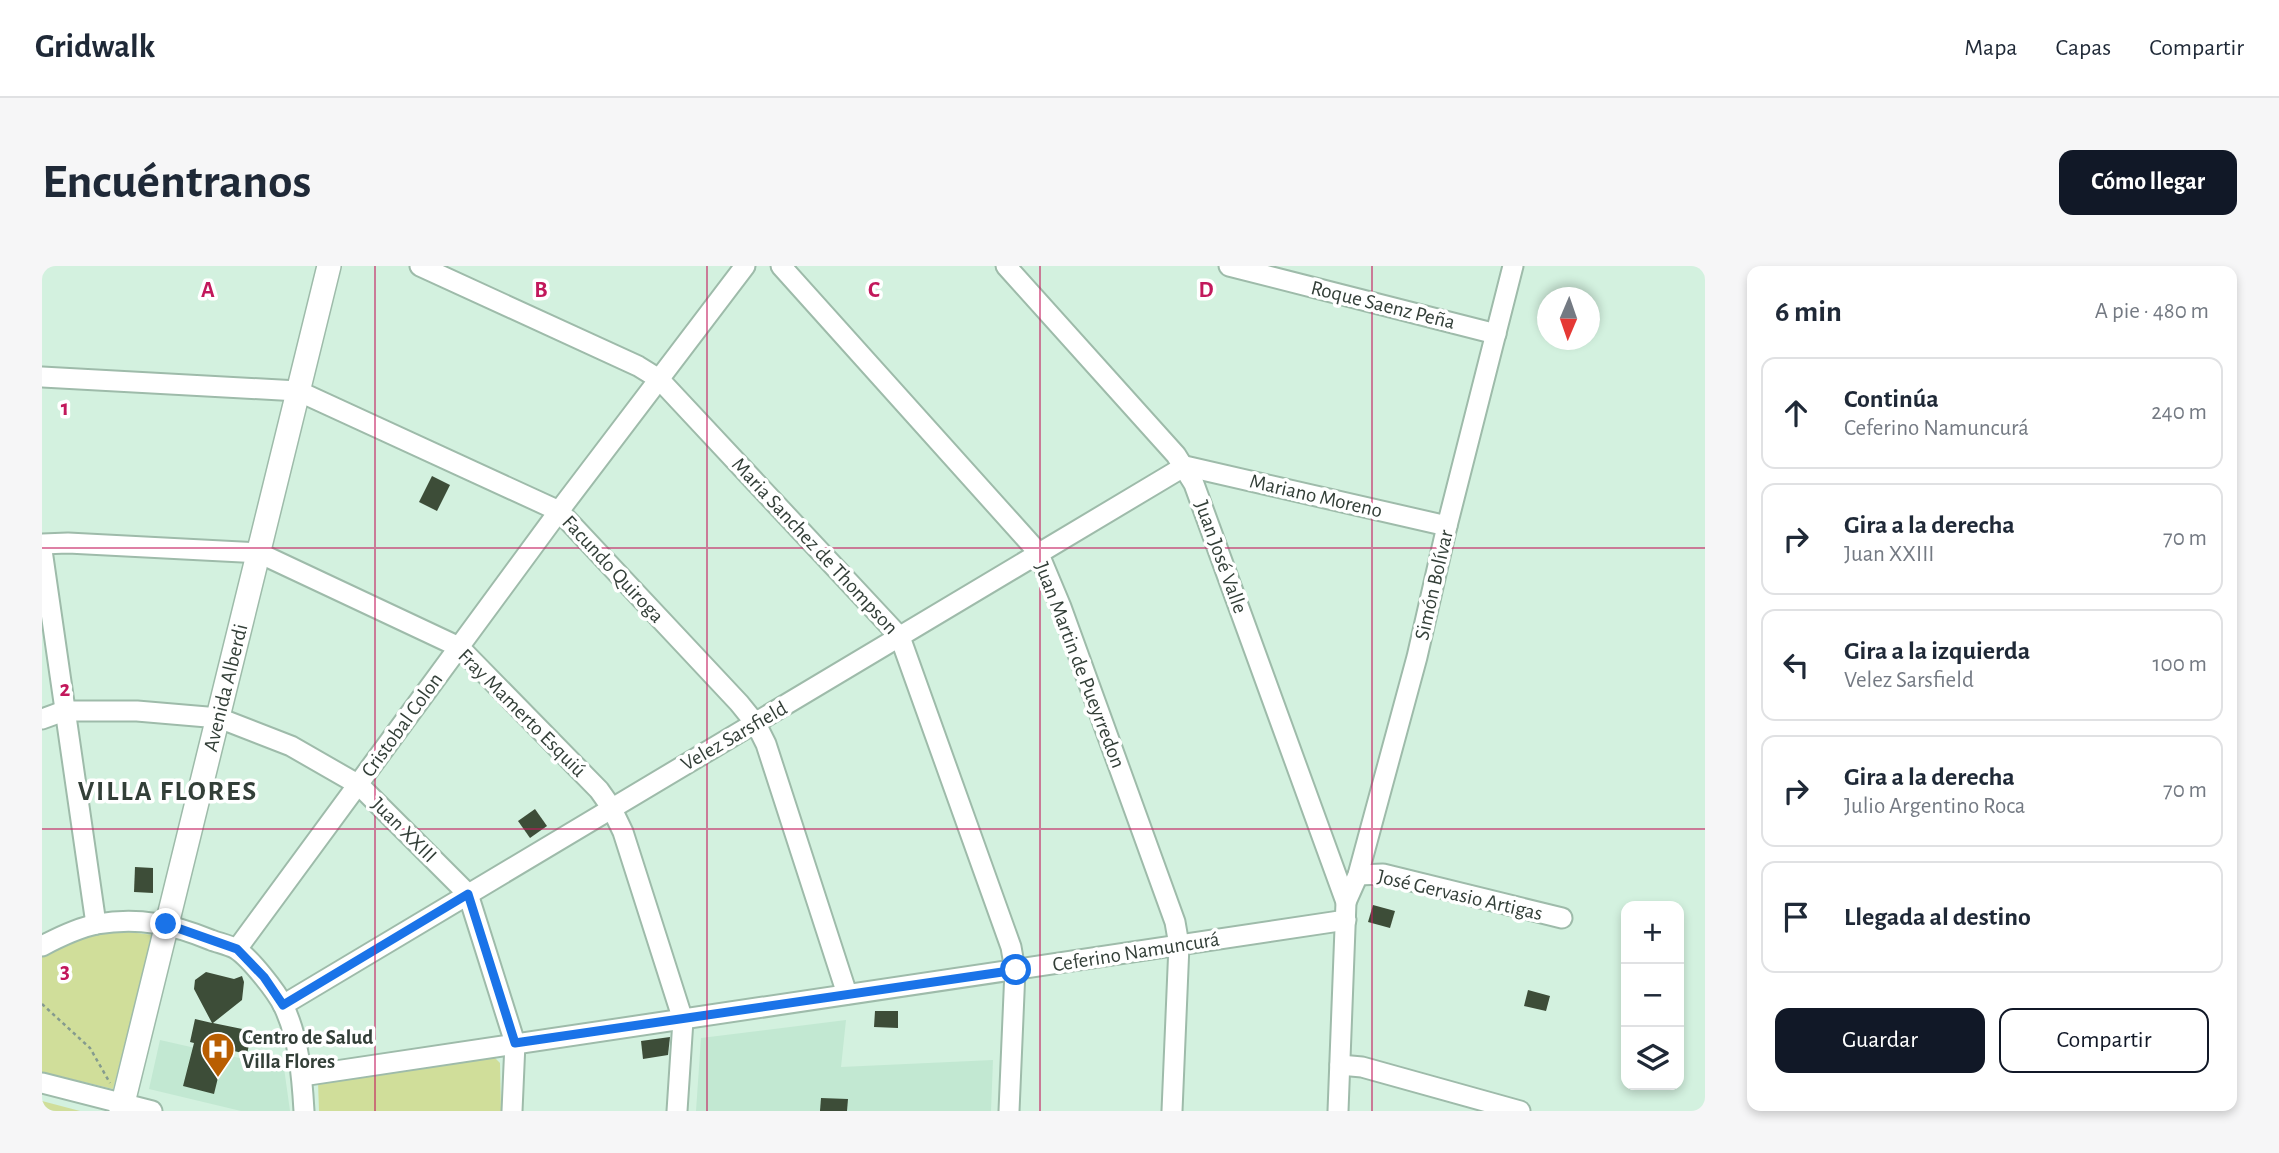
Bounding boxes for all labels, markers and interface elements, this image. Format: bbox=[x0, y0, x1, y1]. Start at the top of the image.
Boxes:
text: Gridwalk bbox=[35, 31, 155, 64]
text: Mapa bbox=[1964, 36, 2017, 60]
text: Capas bbox=[2055, 36, 2111, 60]
text: Compartir bbox=[2149, 36, 2244, 60]
button: Cómo llegar bbox=[2059, 150, 2237, 215]
text: Encuéntranos bbox=[42, 158, 311, 207]
street label: Roque Saenz Peña bbox=[1309, 277, 1458, 333]
text: A bbox=[201, 279, 215, 302]
text: B bbox=[534, 279, 548, 302]
text: C bbox=[868, 279, 880, 302]
text: D bbox=[1198, 279, 1214, 302]
north arrow bbox=[1537, 287, 1600, 350]
text: 6 min bbox=[1775, 297, 1842, 327]
text: A pie · 480 m bbox=[2095, 300, 2209, 323]
text: Continúa bbox=[1844, 386, 1939, 412]
icon: ahead bbox=[1777, 394, 1815, 432]
text: 1 bbox=[61, 397, 69, 420]
text: 240 m bbox=[2151, 401, 2207, 424]
text: Ceferino Namuncurá bbox=[1844, 417, 2029, 440]
street label: Maria Sanchez de Thompson bbox=[728, 454, 902, 638]
street label: Mariano Moreno bbox=[1248, 471, 1384, 521]
street label: Juan José Valle bbox=[1191, 498, 1251, 616]
street label: Facundo Quiroga bbox=[558, 511, 668, 627]
text: Gira a la derecha bbox=[1844, 512, 2015, 538]
icon: right bbox=[1777, 520, 1815, 558]
text: 70 m bbox=[2163, 527, 2207, 550]
street label: Simón Bolívar bbox=[1411, 528, 1457, 642]
text: Juan XXIII bbox=[1844, 543, 1935, 566]
street label: Juan Martin de Pueyrredon bbox=[1031, 559, 1129, 771]
street label: Avenida Alberdi bbox=[199, 622, 251, 754]
text: Gira a la izquierda bbox=[1844, 638, 2030, 664]
street label: Fray Mamerto Esquiú bbox=[454, 645, 590, 781]
icon: left bbox=[1777, 646, 1815, 684]
text: 100 m bbox=[2153, 653, 2207, 676]
street label: Cristobal Colon bbox=[357, 669, 447, 781]
text: Velez Sarsfield bbox=[1844, 669, 1974, 692]
text: 2 bbox=[60, 678, 71, 701]
street label: Velez Sarsfield bbox=[677, 697, 791, 775]
text: Gira a la derecha bbox=[1844, 764, 2015, 790]
icon: right bbox=[1777, 772, 1815, 810]
district label: VILLA FLORES bbox=[78, 778, 258, 806]
text: 70 m bbox=[2163, 779, 2207, 802]
street label: Juan XXIII bbox=[367, 793, 441, 867]
text: Julio Argentino Roca bbox=[1844, 795, 2025, 818]
street label: José Gervasio Artigas bbox=[1375, 866, 1545, 924]
icon: arrive bbox=[1777, 898, 1815, 936]
map controls bbox=[1621, 901, 1684, 1090]
button: + bbox=[1621, 901, 1684, 964]
text: Llegada al destino bbox=[1844, 904, 2031, 930]
route end bbox=[150, 908, 181, 939]
street label: Ceferino Namuncurá bbox=[1051, 928, 1221, 976]
route start bbox=[1000, 954, 1031, 985]
text: 3 bbox=[60, 960, 70, 983]
button: − bbox=[1621, 964, 1684, 1027]
button: Guardar bbox=[1775, 1008, 1985, 1073]
button: Compartir bbox=[1999, 1008, 2209, 1073]
place label: Centro de Salud Villa Flores bbox=[242, 1027, 373, 1072]
button: layers bbox=[1621, 1027, 1684, 1090]
hospital icon: Centro de Salud Villa Flores bbox=[199, 1030, 237, 1079]

